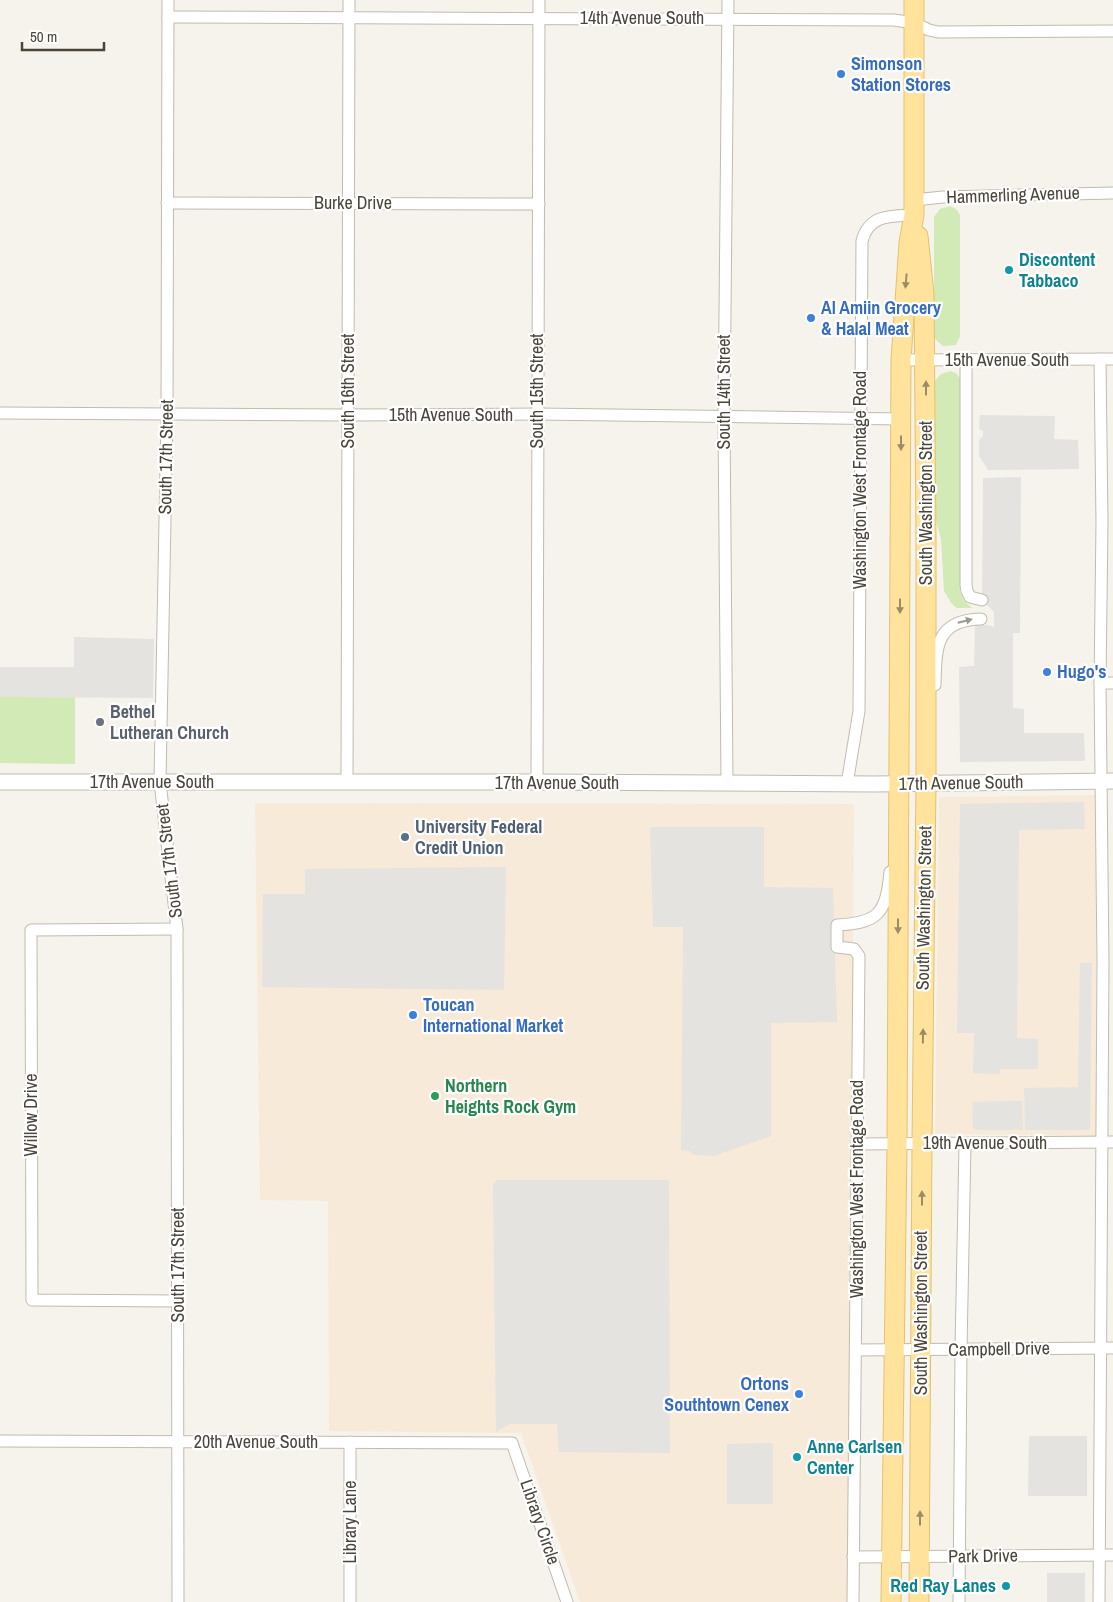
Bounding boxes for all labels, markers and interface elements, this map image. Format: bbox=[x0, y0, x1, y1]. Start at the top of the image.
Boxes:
street label: 14th Avenue South bbox=[580, 5, 704, 30]
scale bar bbox=[22, 20, 105, 52]
text: 50 m bbox=[30, 26, 57, 47]
place label: Simonson Station Stores bbox=[851, 51, 951, 97]
marker: Simonson Station Stores bbox=[835, 68, 847, 80]
street label: Hammerling Avenue bbox=[946, 180, 1080, 209]
street label: Burke Drive bbox=[314, 190, 392, 215]
place label: Discontent Tabbaco bbox=[1019, 247, 1095, 293]
marker: Discontent Tabbaco bbox=[1003, 264, 1015, 276]
one-way arrow bbox=[902, 273, 910, 289]
place label: Al Amiin Grocery & Halal Meat bbox=[821, 295, 942, 341]
marker: Al Amiin Grocery & Halal Meat bbox=[805, 312, 817, 324]
street label: South 16th Street bbox=[335, 334, 360, 448]
street label: South 15th Street bbox=[524, 334, 549, 448]
street label: South 14th Street bbox=[711, 335, 736, 449]
street label: 15th Avenue South bbox=[945, 347, 1069, 372]
street label: Washington West Frontage Road bbox=[847, 371, 872, 589]
one-way arrow bbox=[922, 380, 930, 396]
street label: South 17th Street bbox=[152, 399, 179, 515]
street label: 15th Avenue South bbox=[389, 402, 513, 427]
street label: South Washington Street bbox=[913, 421, 938, 585]
one-way arrow bbox=[897, 435, 905, 451]
one-way arrow bbox=[896, 598, 904, 614]
one-way arrow bbox=[958, 617, 973, 625]
place label: Hugo's bbox=[1057, 659, 1106, 684]
marker: Hugo's bbox=[1041, 666, 1053, 678]
place label: Bethel Lutheran Church bbox=[110, 699, 229, 745]
marker: Bethel Lutheran Church bbox=[94, 716, 106, 728]
street label: 17th Avenue South bbox=[90, 769, 214, 794]
street label: 17th Avenue South bbox=[899, 769, 1023, 796]
street label: 17th Avenue South bbox=[495, 770, 619, 795]
street label: South 17th Street bbox=[149, 803, 188, 920]
place label: University Federal Credit Union bbox=[415, 814, 542, 860]
street label: South Washington Street bbox=[910, 826, 937, 990]
marker: University Federal Credit Union bbox=[399, 831, 411, 843]
one-way arrow bbox=[894, 918, 902, 934]
place label: Toucan International Market bbox=[423, 992, 563, 1038]
marker: Toucan International Market bbox=[407, 1009, 419, 1021]
one-way arrow bbox=[919, 1028, 927, 1044]
place label: Northern Heights Rock Gym bbox=[445, 1073, 576, 1119]
street label: Willow Drive bbox=[18, 1074, 43, 1156]
street label: Washington West Frontage Road bbox=[844, 1080, 869, 1298]
marker: Northern Heights Rock Gym bbox=[429, 1090, 441, 1102]
street label: 19th Avenue South bbox=[923, 1130, 1047, 1155]
one-way arrow bbox=[918, 1190, 926, 1206]
street label: South 17th Street bbox=[165, 1208, 190, 1322]
street label: South Washington Street bbox=[908, 1231, 933, 1395]
street label: Campbell Drive bbox=[948, 1335, 1050, 1362]
place label: Ortons Southtown Cenex bbox=[664, 1371, 790, 1417]
marker: Ortons Southtown Cenex bbox=[793, 1388, 805, 1400]
street label: 20th Avenue South bbox=[194, 1429, 318, 1454]
place label: Anne Carlsen Center bbox=[807, 1434, 902, 1480]
marker: Anne Carlsen Center bbox=[791, 1451, 803, 1463]
street label: Library Circle bbox=[514, 1476, 567, 1568]
street label: Library Lane bbox=[337, 1481, 362, 1563]
one-way arrow bbox=[916, 1510, 924, 1526]
street label: Park Drive bbox=[948, 1542, 1018, 1569]
place label: Red Ray Lanes bbox=[890, 1573, 996, 1598]
marker: Red Ray Lanes bbox=[1000, 1580, 1012, 1592]

